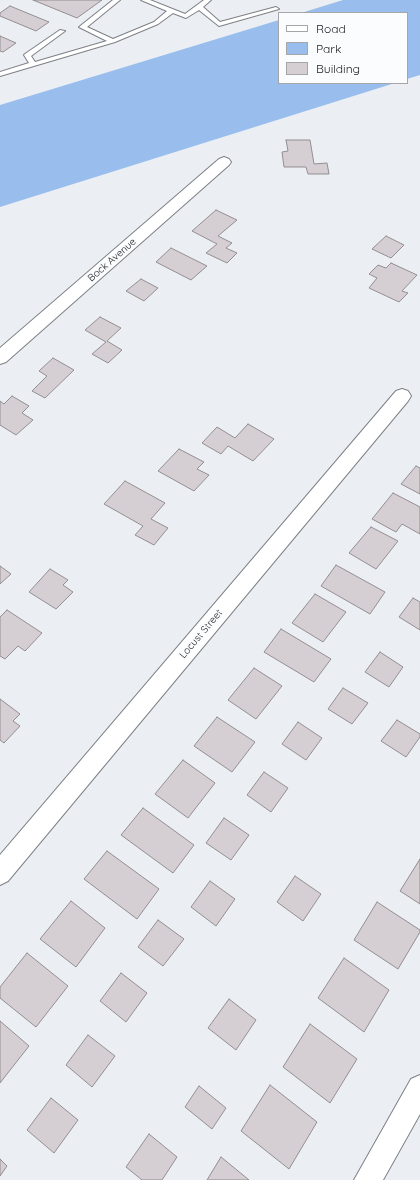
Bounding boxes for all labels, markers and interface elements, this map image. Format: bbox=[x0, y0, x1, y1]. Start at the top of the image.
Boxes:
legend bbox=[278, 12, 408, 84]
text: Road bbox=[316, 21, 346, 36]
text: Park bbox=[316, 41, 341, 56]
text: Building bbox=[316, 61, 360, 76]
street label: Bock Avenue bbox=[85, 236, 139, 284]
street label: Locust Street bbox=[177, 607, 225, 661]

